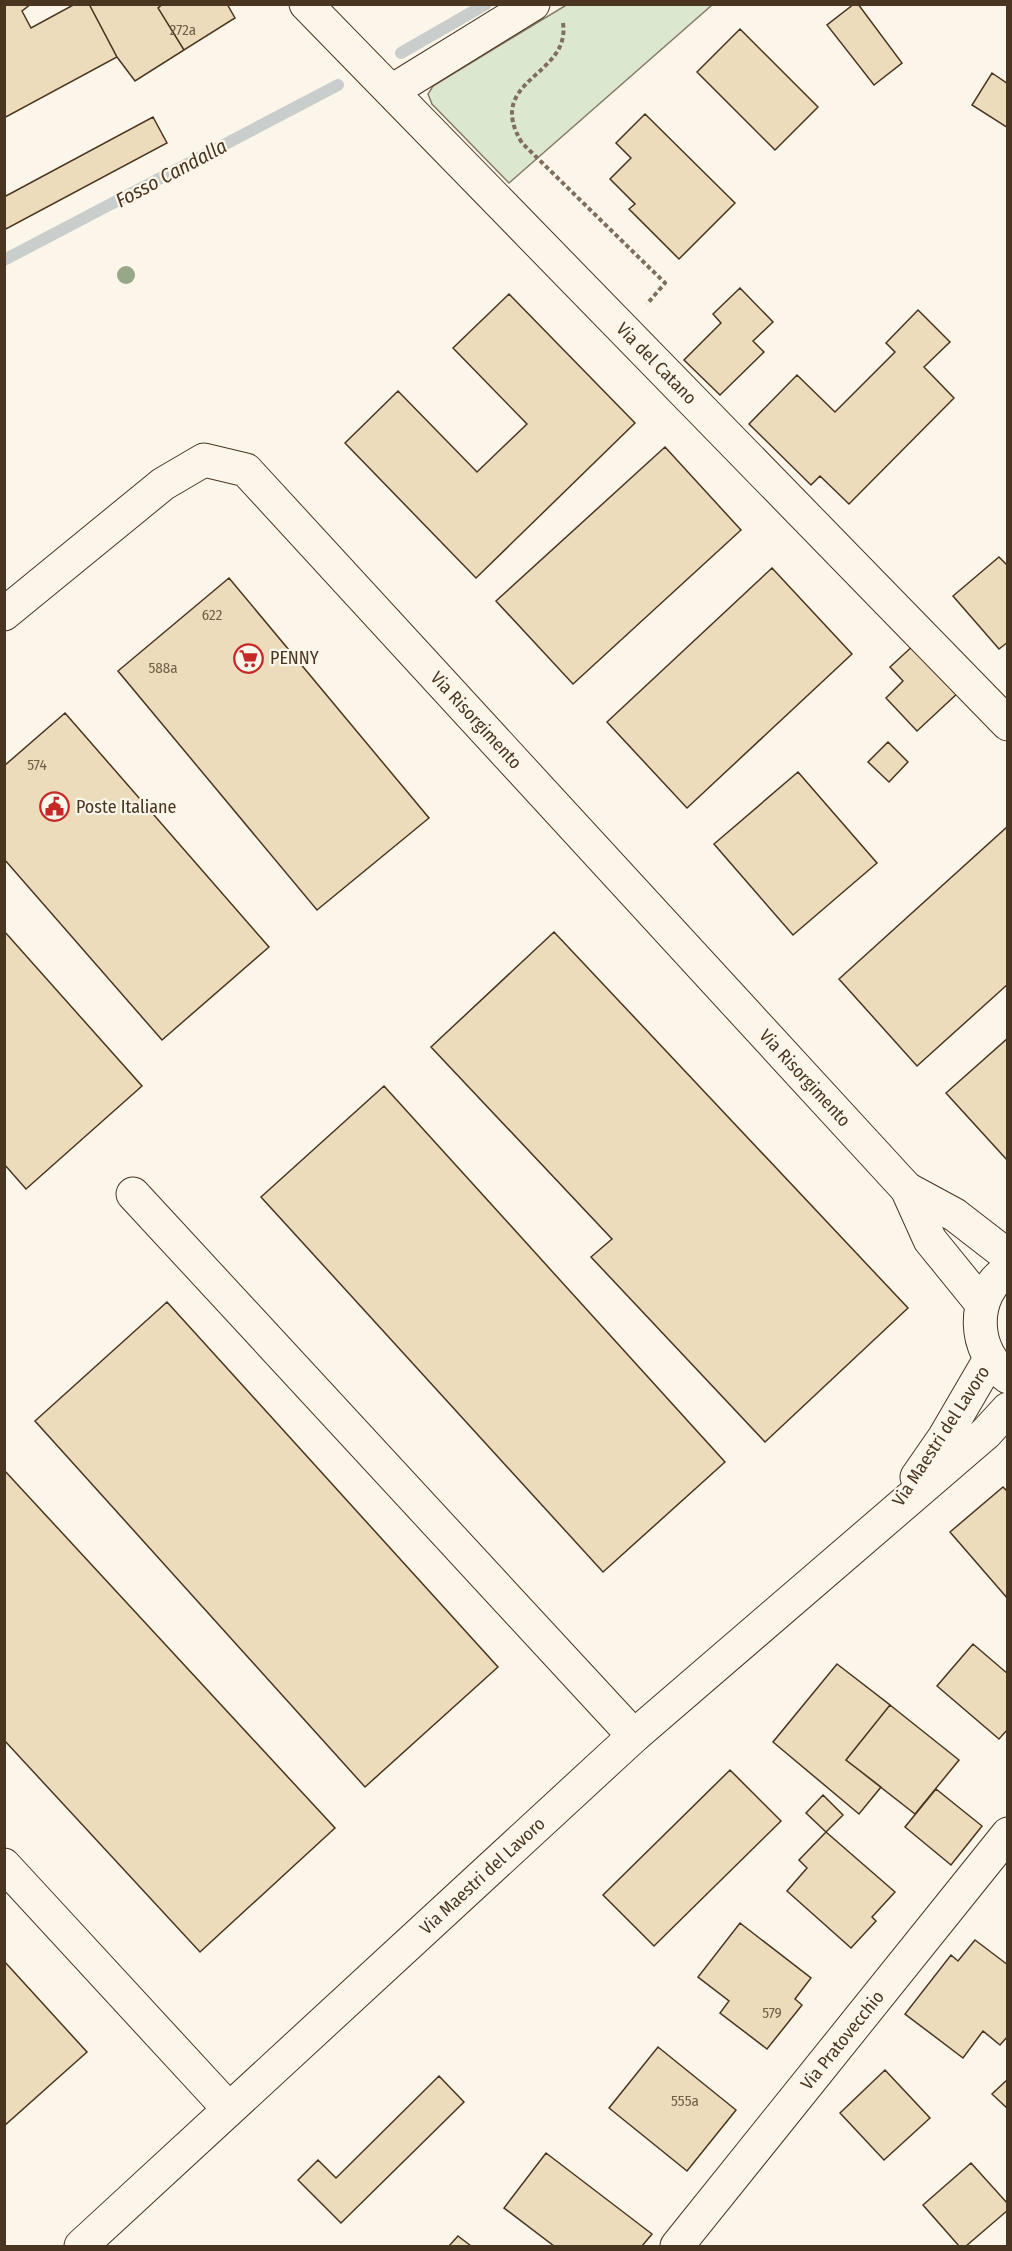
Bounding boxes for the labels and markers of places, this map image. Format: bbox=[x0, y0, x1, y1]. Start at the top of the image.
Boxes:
supermarket icon: PENNY bbox=[233, 642, 265, 674]
place label: PENNY bbox=[270, 647, 319, 669]
public building icon: Poste Italiane bbox=[39, 791, 71, 823]
place label: Poste Italiane bbox=[76, 796, 176, 818]

